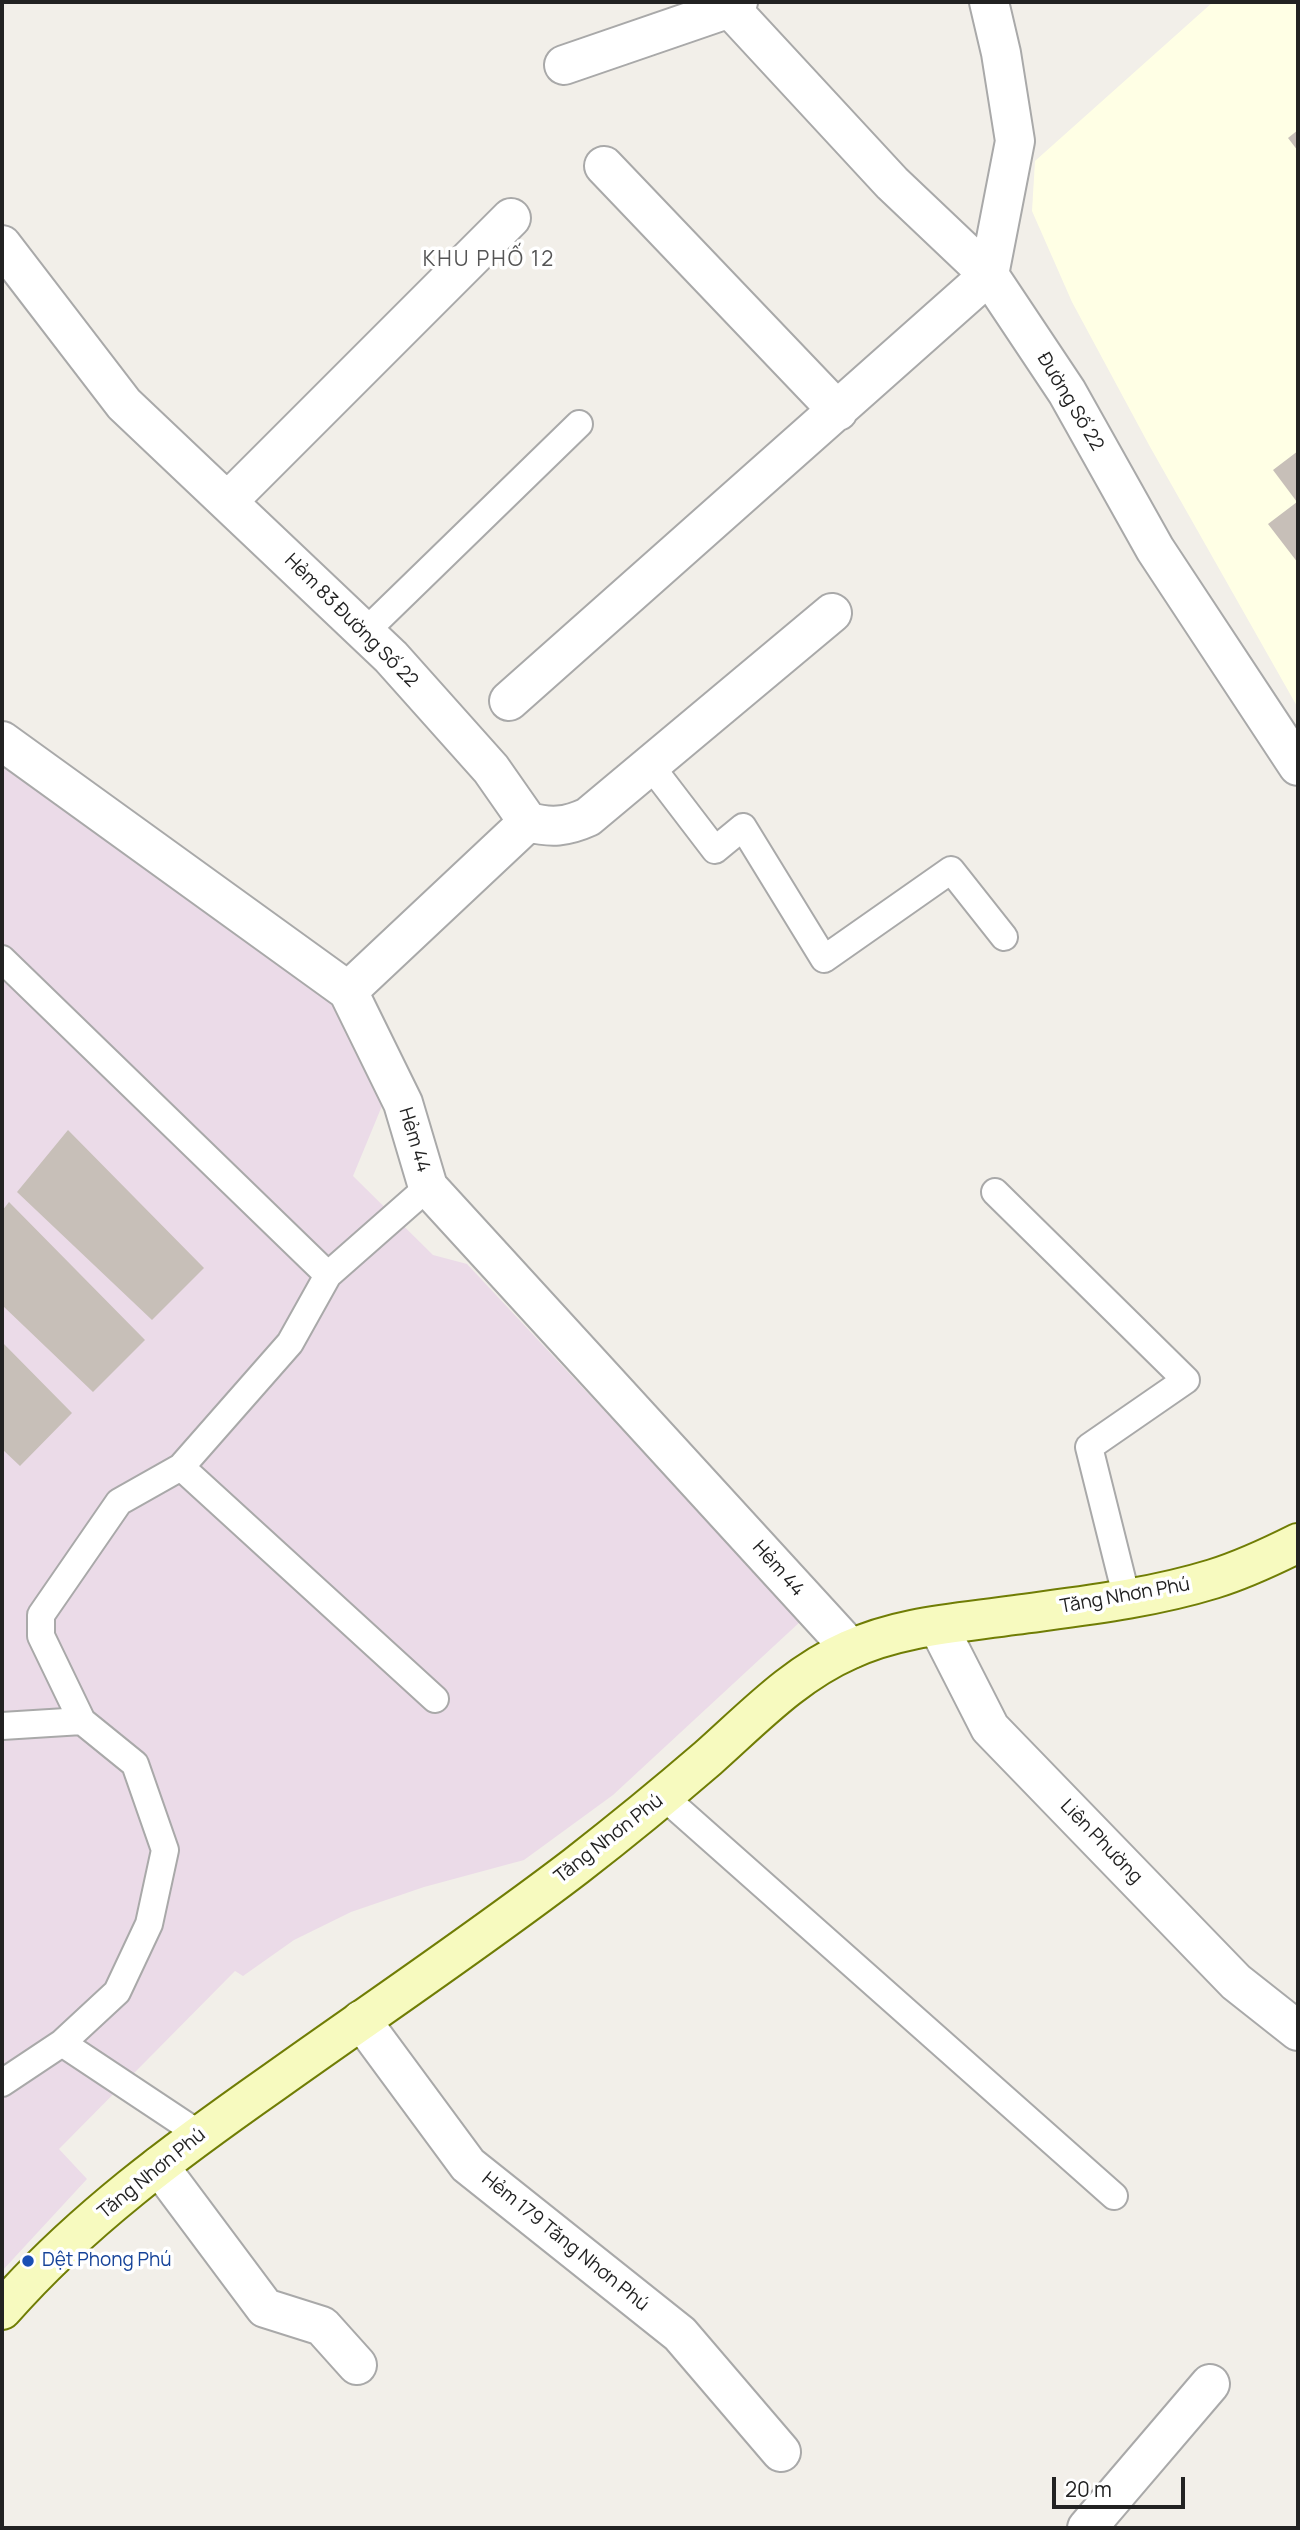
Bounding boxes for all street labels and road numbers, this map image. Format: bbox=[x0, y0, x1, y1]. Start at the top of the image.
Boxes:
street label: Đường Số 22 bbox=[1032, 349, 1108, 455]
street label: Hẻm 83 Đường Số 22 bbox=[279, 549, 423, 693]
street label: Hẻm 44 bbox=[393, 1105, 435, 1175]
street label: Hẻm 44 bbox=[747, 1537, 809, 1601]
street label: Tăng Nhơn Phú bbox=[1058, 1573, 1192, 1619]
street label: Tăng Nhơn Phú bbox=[550, 1790, 668, 1888]
street label: Liên Phường bbox=[1055, 1795, 1147, 1889]
street label: Tăng Nhơn Phú bbox=[94, 2124, 210, 2224]
street label: Hẻm 179 Tăng Nhơn Phú bbox=[477, 2168, 653, 2316]

